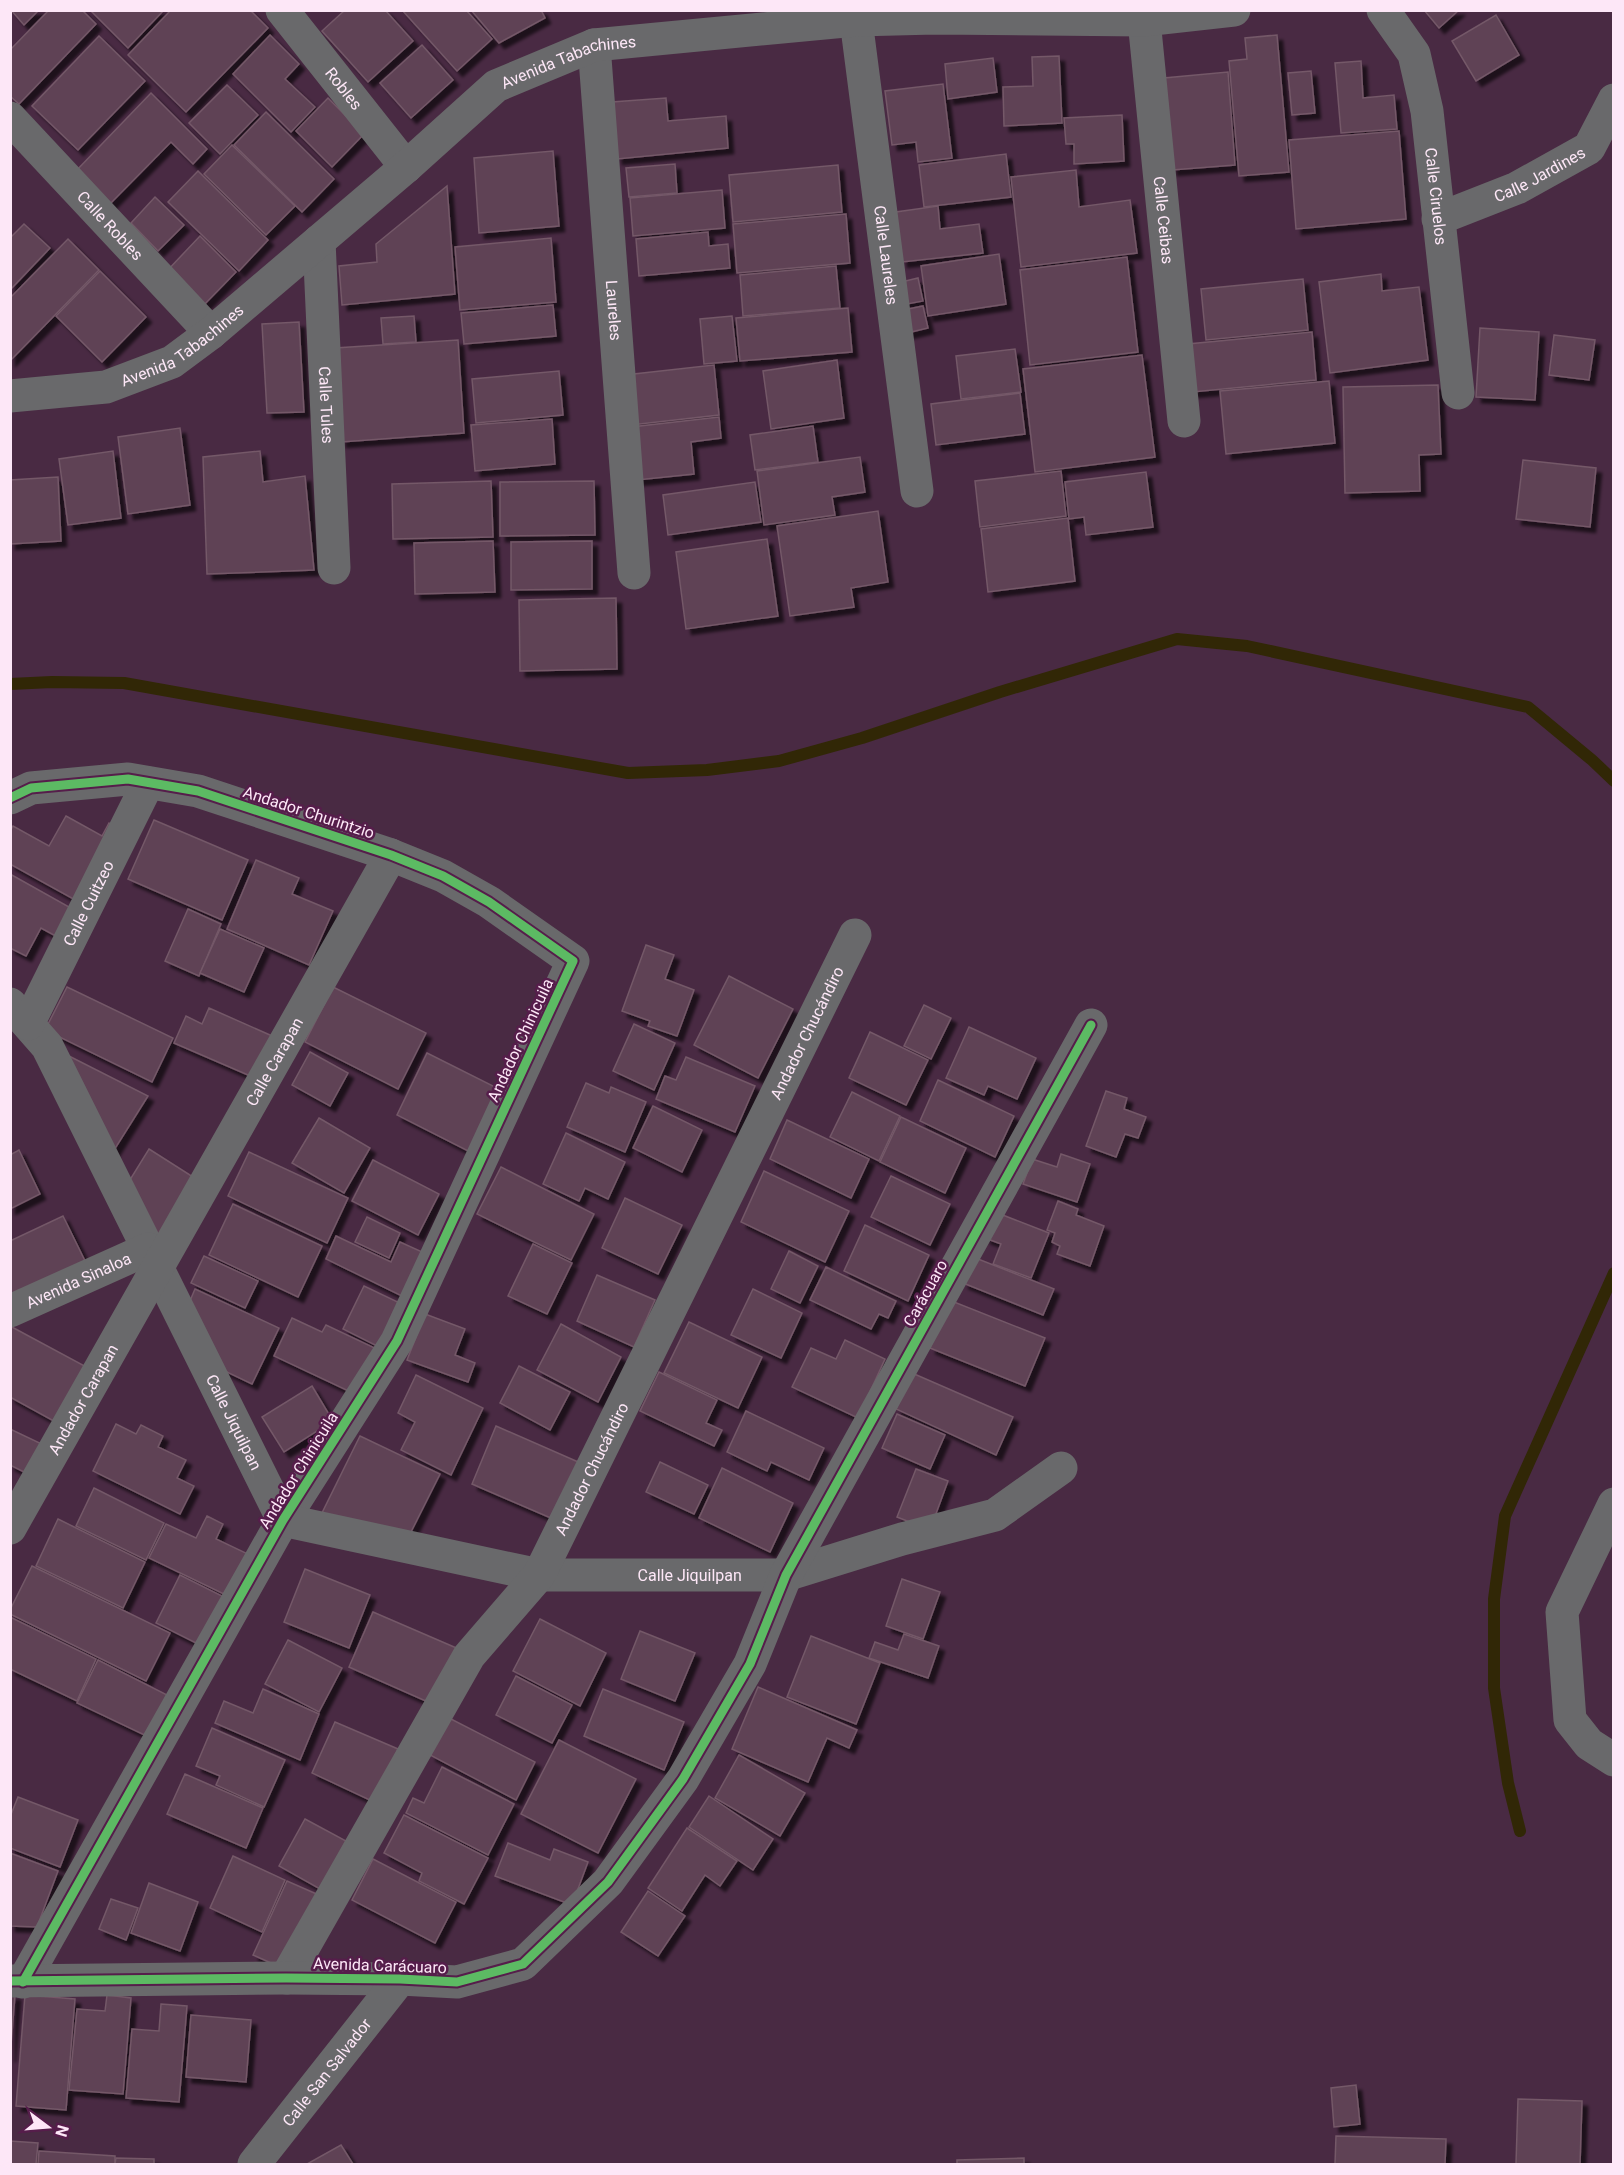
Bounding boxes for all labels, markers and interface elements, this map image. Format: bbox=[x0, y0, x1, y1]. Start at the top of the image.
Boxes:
street label: Avenida Tabachines bbox=[498, 32, 637, 93]
street label: Robles bbox=[321, 64, 366, 114]
street label: Calle Jardines bbox=[1491, 143, 1589, 206]
street label: Calle Ciruelos bbox=[1421, 147, 1451, 246]
street label: Calle Ceibas bbox=[1150, 175, 1177, 265]
street label: Calle Robles bbox=[73, 187, 147, 264]
street label: Calle Laureles bbox=[870, 204, 902, 306]
street label: Laureles bbox=[602, 279, 625, 341]
street label: Avenida Tabachines bbox=[118, 301, 248, 390]
street label: Calle Tules bbox=[315, 366, 337, 444]
street label: Andador Churintzio bbox=[241, 782, 377, 843]
street label: Calle Cuitzeo bbox=[59, 857, 118, 949]
street label: Andador Chucándiro bbox=[766, 964, 848, 1103]
street label: Andador Chinicuila bbox=[484, 975, 557, 1105]
street label: Calle Carapan bbox=[242, 1014, 307, 1109]
street label: Avenida Sinaloa bbox=[23, 1249, 134, 1313]
street label: Carácuaro bbox=[899, 1257, 951, 1330]
street label: Andador Carapan bbox=[45, 1341, 122, 1458]
street label: Calle Jiquilpan bbox=[202, 1371, 266, 1473]
street label: Andador Chucándiro bbox=[551, 1399, 633, 1538]
street label: Andador Chinicuila bbox=[255, 1408, 342, 1532]
street label: Calle Jiquilpan bbox=[638, 1566, 742, 1585]
street label: Avenida Carácuaro bbox=[313, 1954, 447, 1977]
street label: Calle San Salvador bbox=[278, 2014, 376, 2130]
north arrow bbox=[18, 2097, 78, 2157]
text: N bbox=[51, 2123, 73, 2139]

